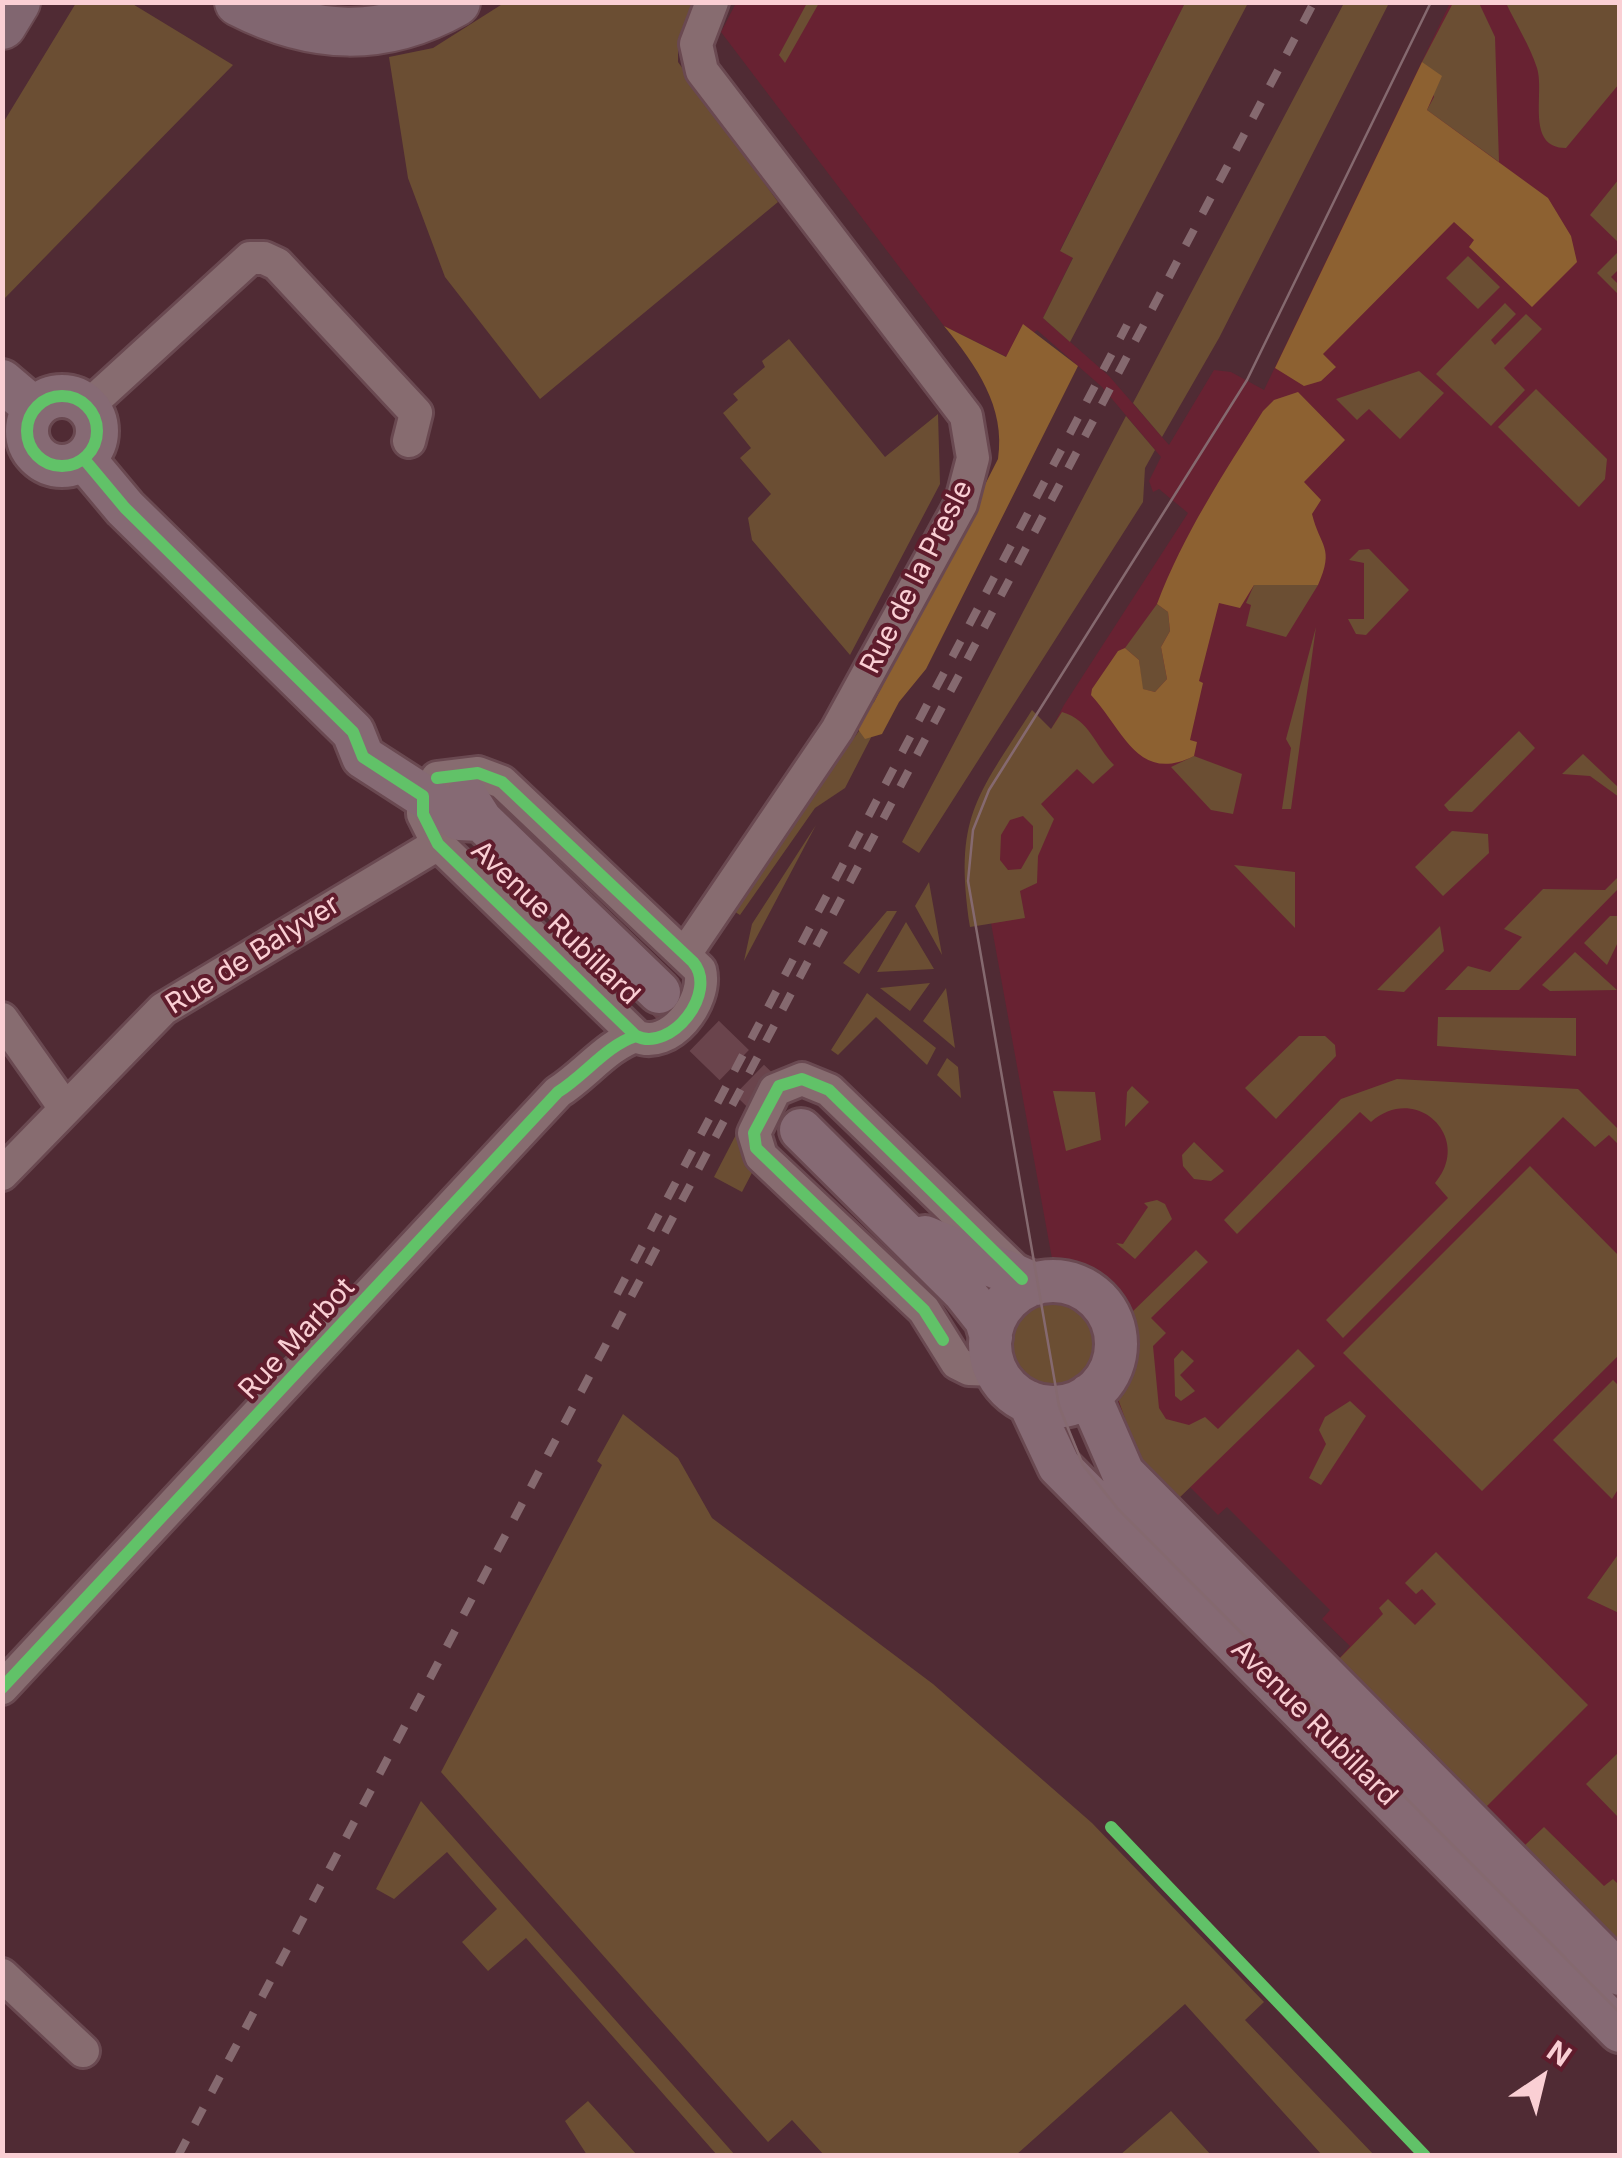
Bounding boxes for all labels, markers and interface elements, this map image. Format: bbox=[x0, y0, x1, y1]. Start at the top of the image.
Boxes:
street label: Rue de la Presle bbox=[854, 475, 980, 679]
street label: Avenue Rubillard bbox=[464, 834, 646, 1012]
street label: Rue de Balyver bbox=[160, 888, 346, 1022]
street label: Rue Marbot bbox=[232, 1271, 362, 1407]
street label: Avenue Rubillard bbox=[1224, 1633, 1404, 1813]
north arrow bbox=[1492, 2028, 1592, 2128]
text: N bbox=[1541, 2033, 1578, 2073]

